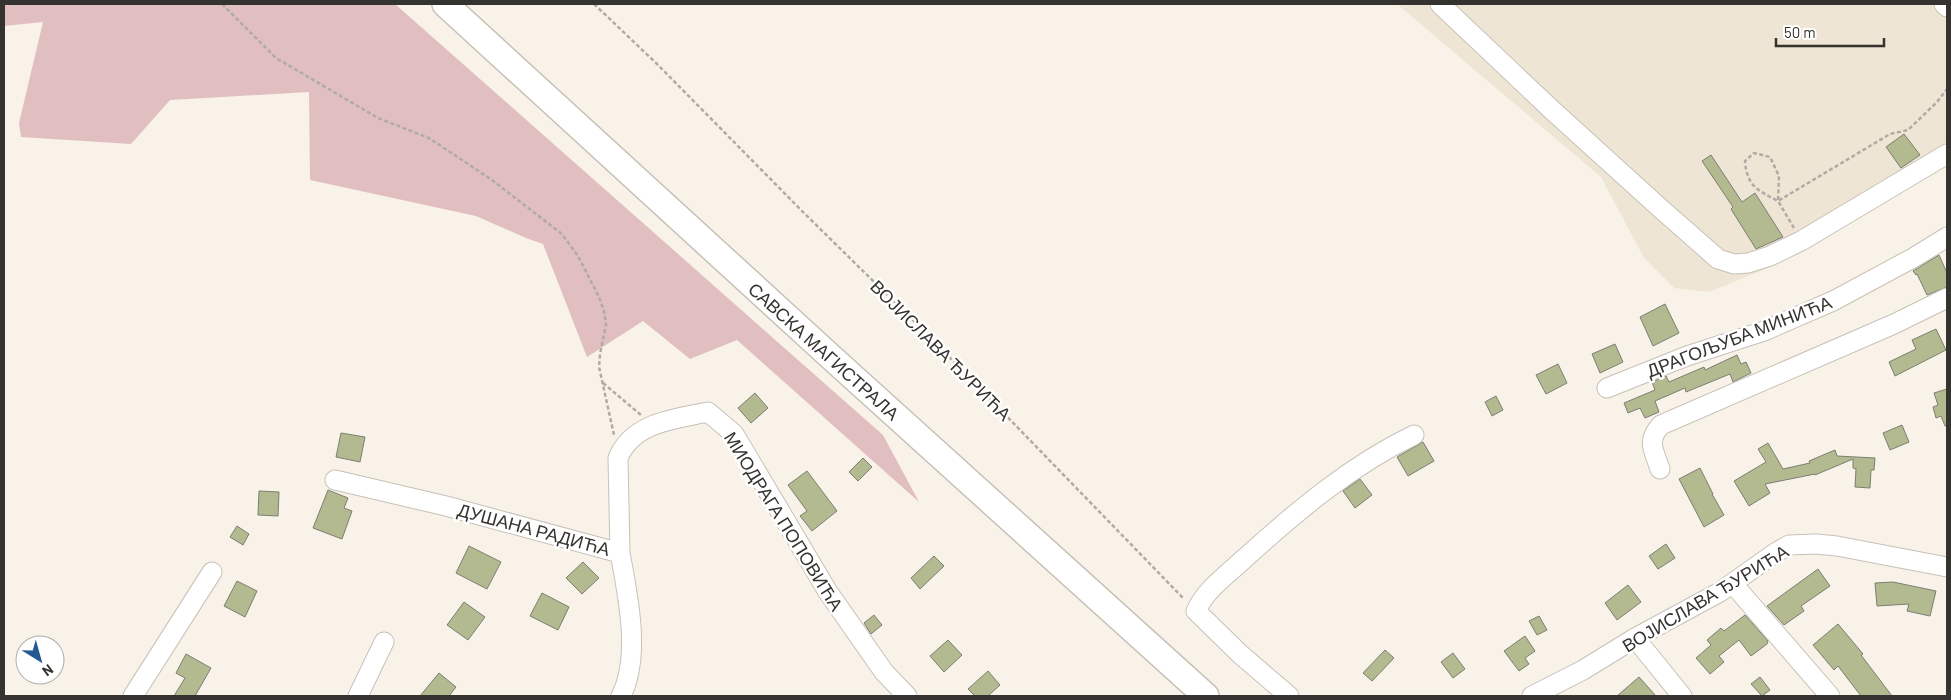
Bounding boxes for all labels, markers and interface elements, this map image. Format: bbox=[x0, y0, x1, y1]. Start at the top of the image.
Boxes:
scale bar bbox=[1776, 15, 1884, 47]
text: 50 m bbox=[1784, 23, 1816, 41]
street label: ВОЈИСЛАВА ЂУРИЋА bbox=[866, 275, 1016, 425]
street label: САВСКА МАГИСТРАЛА bbox=[744, 278, 904, 424]
street label: ДРАГОЉУБА МИНИЋА bbox=[1643, 291, 1835, 381]
street label: МИОДРАГА ПОПОВИЋА bbox=[720, 427, 848, 615]
street label: ДУШАНА РАДИЋА bbox=[455, 498, 613, 560]
street label: ВОЈИСЛАВА ЂУРИЋА bbox=[1618, 540, 1792, 656]
north arrow bbox=[15, 635, 65, 685]
text: N bbox=[39, 661, 57, 680]

